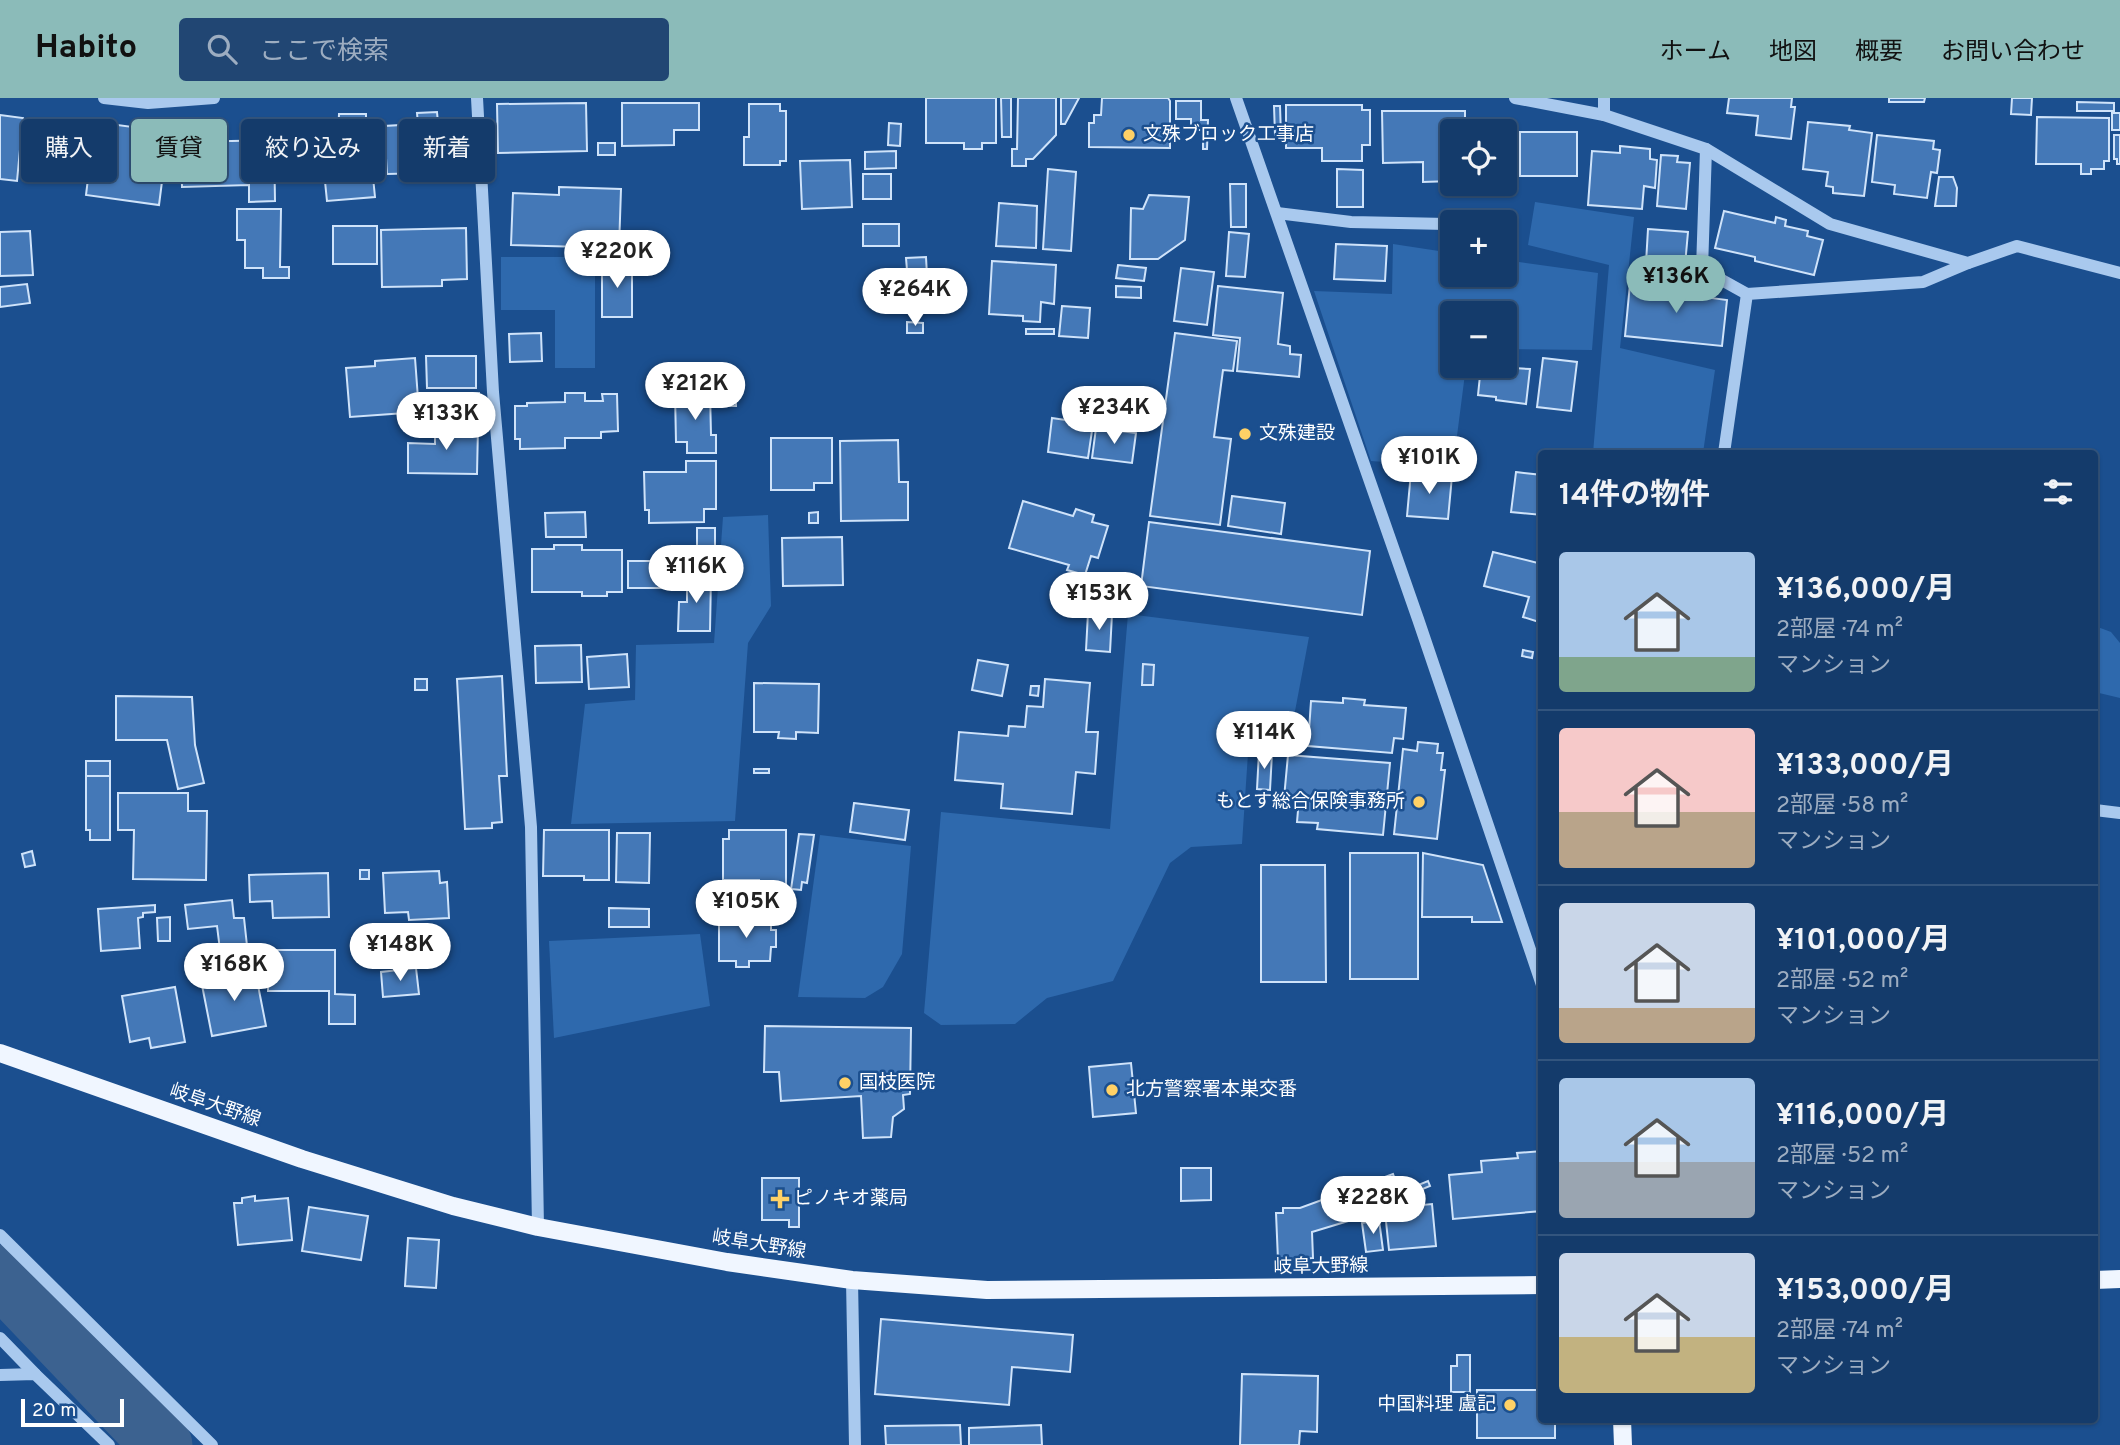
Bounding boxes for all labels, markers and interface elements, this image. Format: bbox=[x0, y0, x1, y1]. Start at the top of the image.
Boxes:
search box bbox=[179, 18, 669, 81]
text: Habito bbox=[35, 28, 137, 70]
icon: search bbox=[203, 30, 241, 68]
text: ここで検索 bbox=[259, 36, 389, 69]
text: ホーム bbox=[1660, 38, 1731, 68]
text: 地図 bbox=[1769, 38, 1817, 68]
text: 概要 bbox=[1855, 38, 1903, 68]
text: お問い合わせ bbox=[1941, 38, 2085, 68]
chip: 購入 bbox=[21, 119, 117, 182]
chip: 賃貸 bbox=[131, 119, 227, 182]
chip: 絞り込み bbox=[241, 119, 385, 182]
chip: 新着 bbox=[399, 119, 495, 182]
map controls bbox=[1440, 119, 1517, 378]
button: locate bbox=[1440, 119, 1517, 196]
place label: 文殊ブロック工事店 bbox=[1143, 123, 1314, 147]
marker: 文殊ブロック工事店 bbox=[1121, 127, 1137, 143]
button: + bbox=[1440, 210, 1517, 287]
pin: ¥220K bbox=[568, 230, 666, 290]
text: ¥220K bbox=[580, 238, 654, 267]
pin: ¥136K bbox=[1627, 256, 1725, 315]
text: ¥136K bbox=[1642, 263, 1710, 292]
pin: ¥264K bbox=[866, 268, 964, 328]
text: ¥264K bbox=[878, 276, 952, 305]
button: − bbox=[1440, 301, 1517, 378]
pin: ¥212K bbox=[646, 362, 744, 422]
text: ¥212K bbox=[661, 370, 729, 399]
pin: ¥234K bbox=[1065, 386, 1163, 446]
pin: ¥133K bbox=[397, 392, 495, 452]
text: ¥234K bbox=[1078, 394, 1150, 423]
text: ¥133K bbox=[413, 400, 479, 429]
place label: 文殊建設 bbox=[1259, 422, 1335, 446]
marker: 文殊建設 bbox=[1237, 426, 1253, 442]
pin: ¥101K bbox=[1380, 436, 1478, 496]
text: ¥101K bbox=[1397, 444, 1461, 473]
icon: filters bbox=[2039, 473, 2077, 511]
text: 14件の物件 bbox=[1559, 478, 1710, 515]
pin: ¥116K bbox=[647, 546, 745, 605]
text: ¥116K bbox=[665, 553, 727, 582]
text: ¥136,000/月 bbox=[1776, 572, 1955, 609]
pin: ¥153K bbox=[1050, 573, 1148, 632]
text: ¥153K bbox=[1065, 580, 1133, 609]
icon: home bbox=[1615, 580, 1699, 664]
text: 2部屋 · 74 m² bbox=[1776, 616, 1903, 645]
text: マンション bbox=[1776, 652, 1891, 681]
pin: ¥114K bbox=[1215, 712, 1313, 771]
text: ¥114K bbox=[1232, 719, 1296, 748]
text: ¥133,000/月 bbox=[1776, 748, 1954, 785]
icon: home bbox=[1615, 756, 1699, 840]
place label: もとす総合保険事務所 bbox=[1216, 790, 1405, 814]
text: 2部屋 · 58 m² bbox=[1776, 792, 1908, 821]
marker: もとす総合保険事務所 bbox=[1411, 794, 1427, 810]
text: マンション bbox=[1776, 828, 1891, 857]
pin: ¥105K bbox=[697, 880, 795, 940]
text: ¥105K bbox=[712, 888, 780, 917]
text: ¥101,000/月 bbox=[1776, 923, 1951, 960]
pin: ¥148K bbox=[351, 924, 449, 983]
text: ¥148K bbox=[366, 931, 434, 960]
icon: home bbox=[1615, 931, 1699, 1015]
pin: ¥168K bbox=[185, 944, 283, 1003]
text: ¥168K bbox=[200, 951, 268, 980]
text: 2部屋 · 52 m² bbox=[1776, 967, 1908, 996]
text: マンション bbox=[1776, 1003, 1891, 1032]
place label: 国枝医院 bbox=[859, 1071, 935, 1095]
marker: 国枝医院 bbox=[837, 1075, 853, 1091]
place label: 北方警察署本巣交番 bbox=[1126, 1078, 1297, 1102]
street label: 岐阜大野線 bbox=[166, 1079, 264, 1133]
marker: 北方警察署本巣交番 bbox=[1104, 1082, 1120, 1098]
text: ¥116,000/月 bbox=[1776, 1098, 1949, 1135]
icon: home bbox=[1615, 1106, 1699, 1190]
text: 2部屋 · 52 m² bbox=[1776, 1142, 1908, 1171]
pin: ¥228K bbox=[1324, 1176, 1422, 1236]
text: マンション bbox=[1776, 1178, 1891, 1207]
text: ¥228K bbox=[1337, 1184, 1409, 1213]
place label: ピノキオ薬局 bbox=[794, 1187, 908, 1211]
marker: ピノキオ薬局 bbox=[772, 1191, 788, 1207]
street label: 岐阜大野線 bbox=[710, 1226, 808, 1264]
street label: 岐阜大野線 bbox=[1273, 1254, 1369, 1280]
text: ¥153,000/月 bbox=[1776, 1273, 1954, 1310]
icon: home bbox=[1615, 1281, 1699, 1365]
text: 2部屋 · 74 m² bbox=[1776, 1317, 1903, 1346]
text: マンション bbox=[1776, 1353, 1891, 1382]
place label: 中国料理 盧記 bbox=[1378, 1393, 1496, 1417]
scale bar bbox=[21, 1396, 124, 1428]
marker: 中国料理 盧記 bbox=[1502, 1397, 1518, 1413]
text: 20 m bbox=[32, 1399, 76, 1423]

